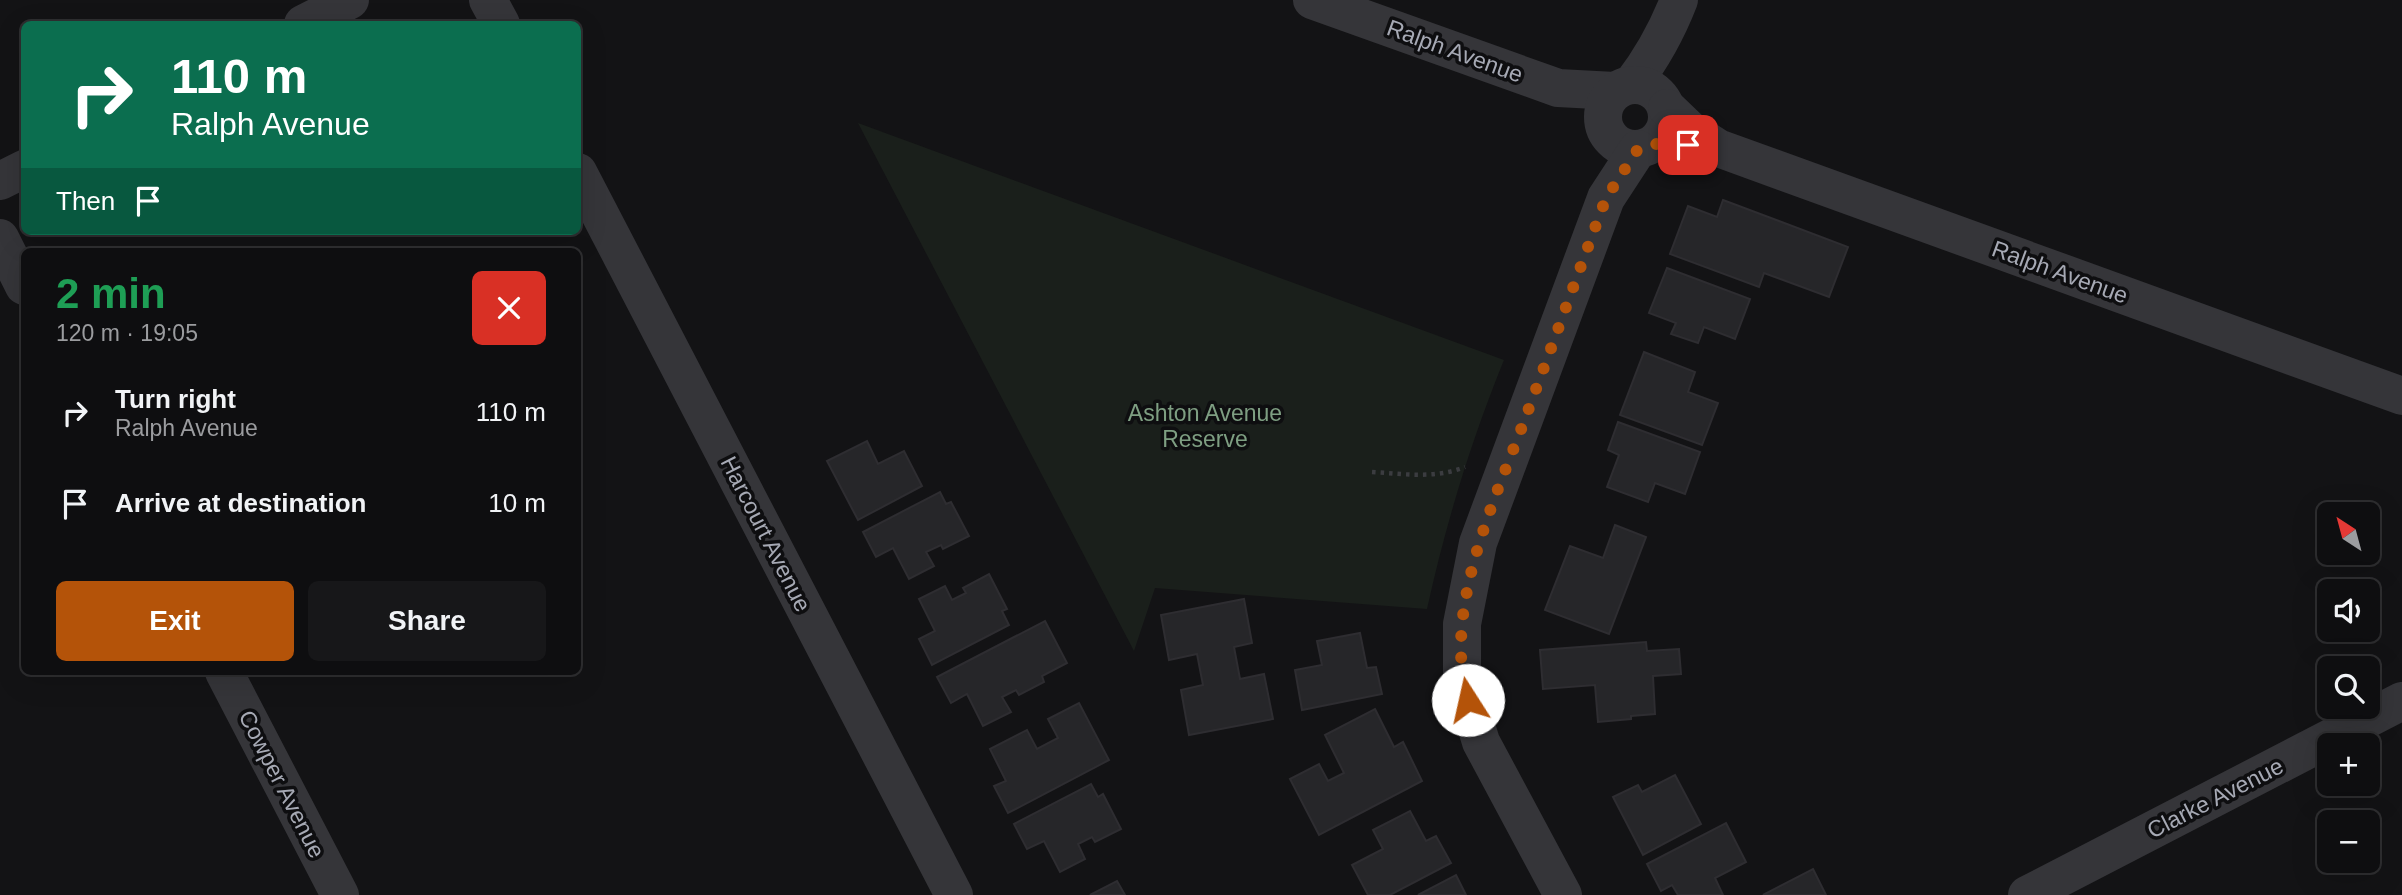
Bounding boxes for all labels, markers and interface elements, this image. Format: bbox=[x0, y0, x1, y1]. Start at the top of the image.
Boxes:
street label: Ralph Avenue bbox=[1383, 14, 1527, 88]
icon: right bbox=[56, 49, 147, 140]
text: 110 m bbox=[171, 49, 307, 103]
text: Ralph Avenue bbox=[171, 106, 370, 142]
pin bbox=[1658, 115, 1718, 175]
icon: arrive bbox=[1669, 126, 1707, 164]
icon: arrive bbox=[129, 182, 167, 220]
text: Then bbox=[56, 186, 115, 216]
street label: Ralph Avenue bbox=[1988, 235, 2132, 309]
text: 2 min bbox=[56, 270, 166, 317]
button: close bbox=[472, 271, 546, 345]
text: 120 m · 19:05 bbox=[56, 320, 198, 346]
text: Turn right bbox=[115, 384, 236, 414]
icon: right bbox=[56, 394, 94, 432]
text: 110 m bbox=[476, 397, 546, 427]
park label: Ashton Avenue Reserve bbox=[1128, 400, 1282, 452]
text: Ralph Avenue bbox=[115, 415, 258, 441]
street label: Harcourt Avenue bbox=[716, 452, 816, 616]
icon: arrive bbox=[56, 485, 94, 523]
text: Arrive at destination bbox=[115, 488, 366, 518]
text: 10 m bbox=[488, 488, 546, 518]
north arrow bbox=[2317, 502, 2380, 565]
map controls bbox=[2317, 502, 2380, 873]
button: sound bbox=[2317, 579, 2380, 642]
button: Exit bbox=[56, 581, 294, 661]
button: Share bbox=[308, 581, 546, 661]
button: search bbox=[2317, 656, 2380, 719]
position arrow bbox=[1431, 663, 1505, 737]
street label: Cowper Avenue bbox=[234, 706, 330, 862]
button: + bbox=[2317, 733, 2380, 796]
street label: Clarke Avenue bbox=[2143, 753, 2287, 843]
button: − bbox=[2317, 810, 2380, 873]

